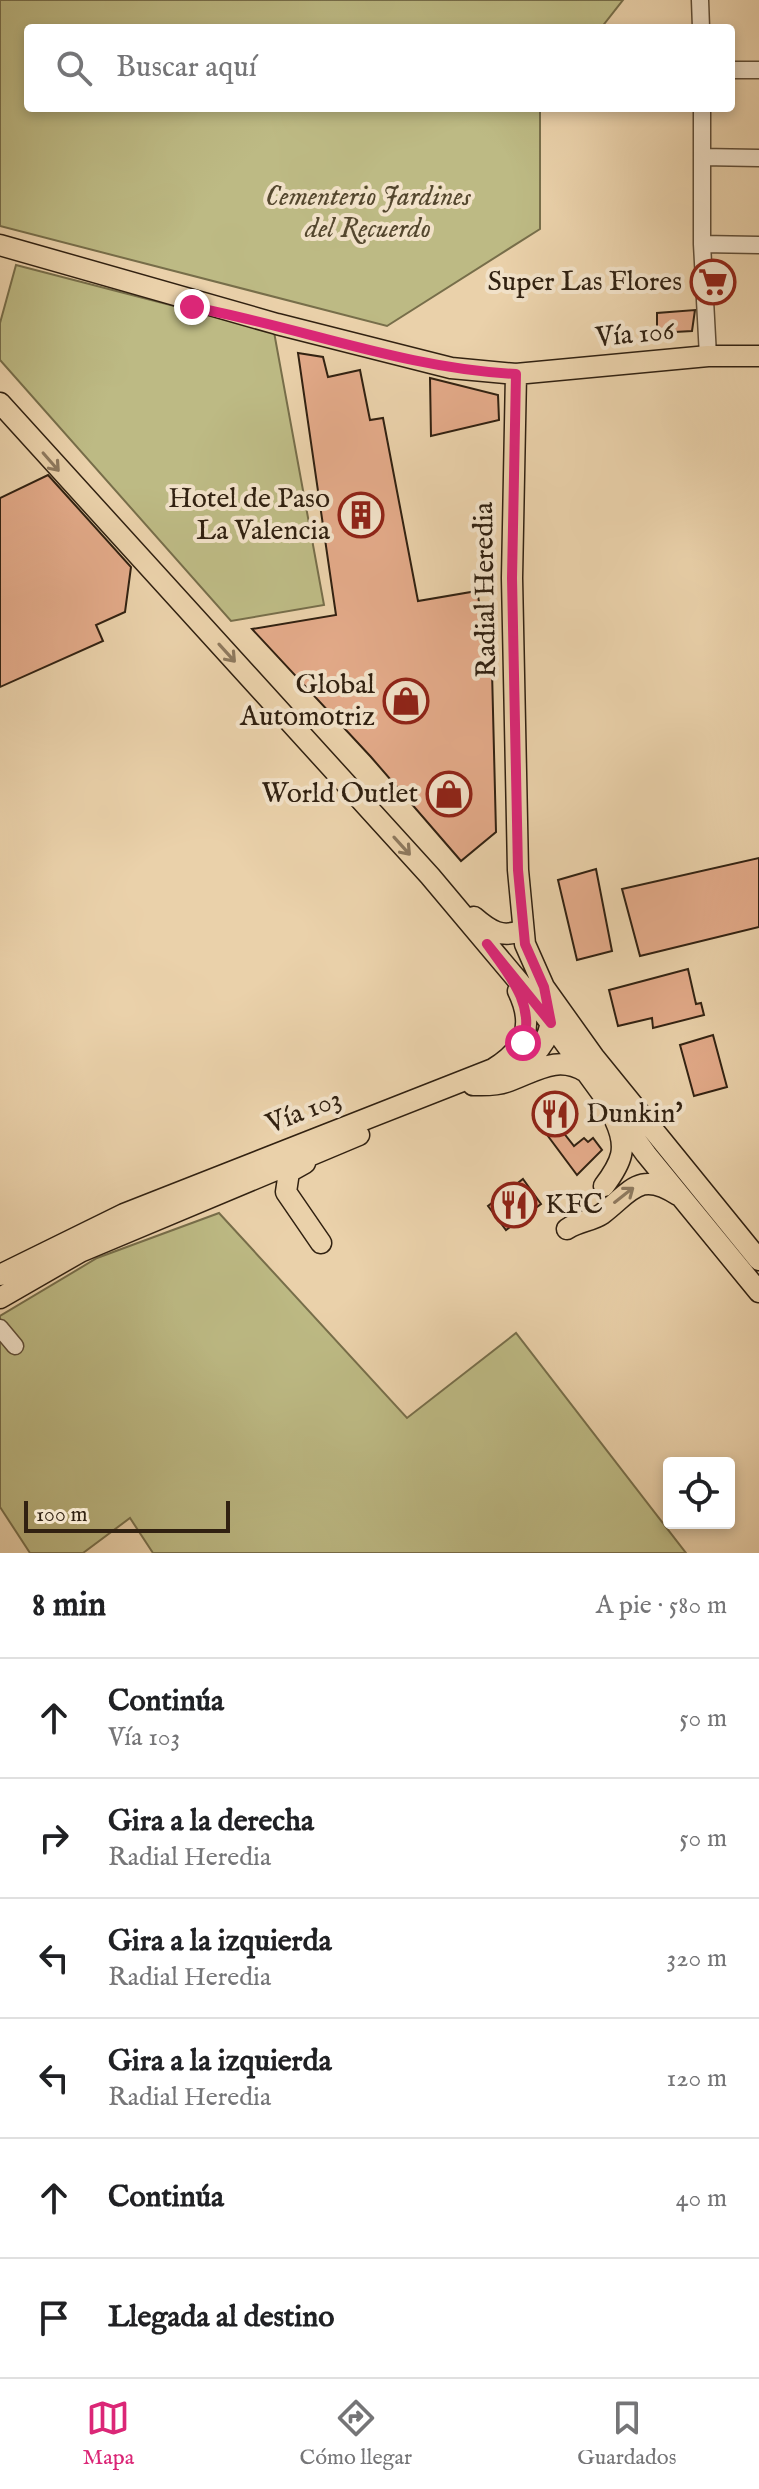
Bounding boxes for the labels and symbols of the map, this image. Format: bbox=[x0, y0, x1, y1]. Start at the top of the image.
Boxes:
park label: Cementerio Jardines del Recuerdo bbox=[265, 180, 472, 247]
supermarket icon: Super Las Flores bbox=[689, 258, 737, 306]
place label: Super Las Flores bbox=[487, 265, 682, 300]
route end bbox=[174, 289, 210, 325]
street label: Vía 106 bbox=[593, 314, 677, 356]
one-way arrow bbox=[42, 451, 60, 471]
place label: Hotel de Paso La Valencia bbox=[168, 482, 331, 549]
building icon: Hotel de Paso La Valencia bbox=[337, 491, 385, 539]
street label: Radial Heredia bbox=[467, 501, 505, 678]
one-way arrow bbox=[218, 643, 237, 663]
place label: Global Automotriz bbox=[239, 668, 375, 735]
shop icon: Global Automotriz bbox=[382, 677, 430, 725]
shop icon: World Outlet bbox=[425, 770, 473, 818]
place label: World Outlet bbox=[262, 777, 418, 812]
one-way arrow bbox=[393, 835, 411, 855]
route start bbox=[505, 1025, 541, 1061]
street label: Vía 103 bbox=[260, 1082, 347, 1143]
restaurant icon: Dunkin' bbox=[531, 1090, 579, 1138]
place label: Dunkin' bbox=[586, 1097, 683, 1132]
restaurant icon: KFC bbox=[490, 1181, 538, 1229]
one-way arrow bbox=[613, 1186, 634, 1203]
place label: KFC bbox=[545, 1188, 603, 1223]
scale bar bbox=[24, 1497, 230, 1533]

